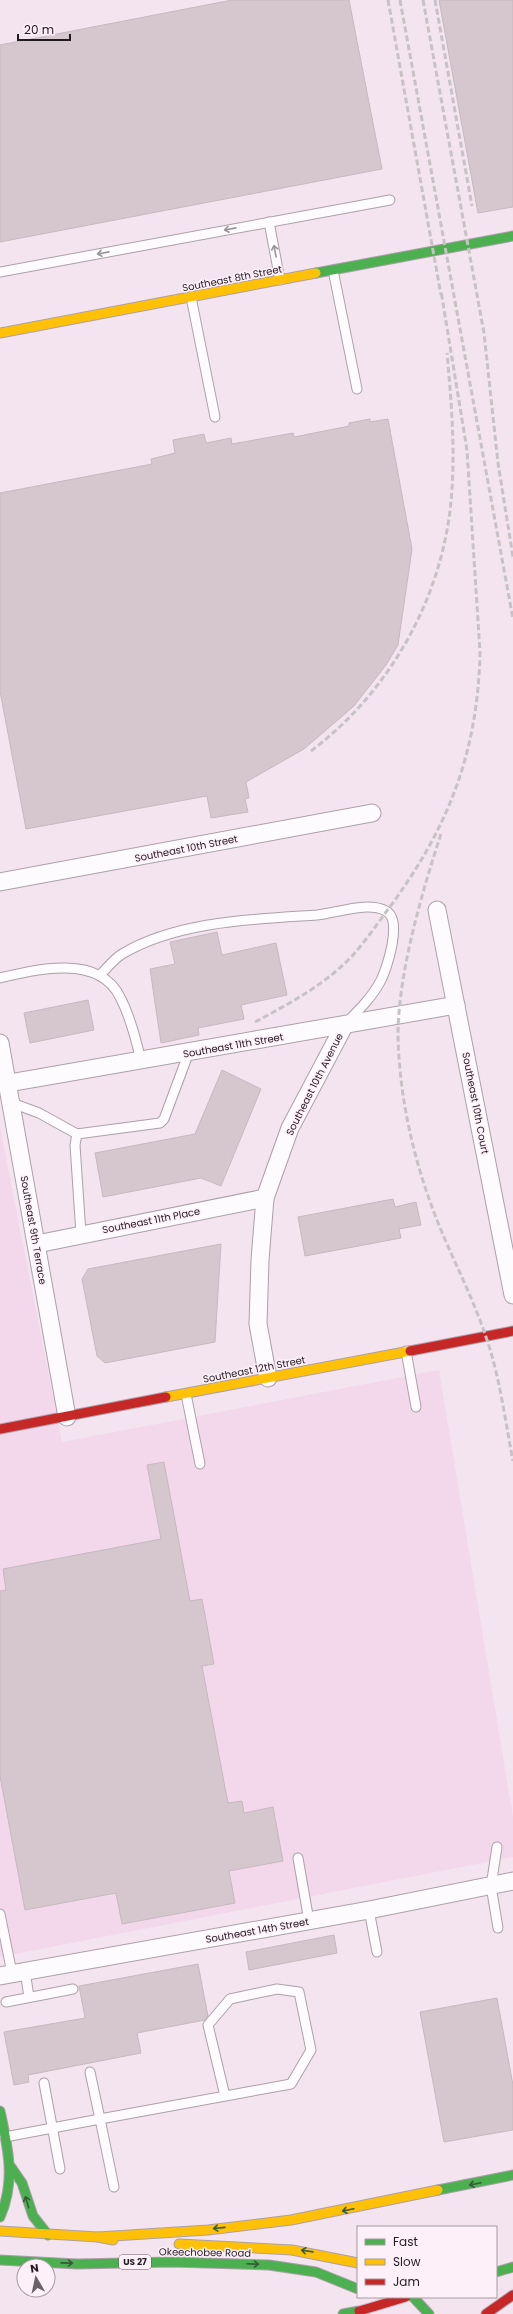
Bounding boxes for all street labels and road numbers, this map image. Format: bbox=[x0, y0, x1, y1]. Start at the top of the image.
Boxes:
street label: Southeast 8th Street bbox=[181, 261, 284, 296]
street label: Southeast 10th Street bbox=[133, 831, 239, 866]
street label: Southeast 11th Street bbox=[182, 1029, 285, 1062]
street label: Southeast 10th Avenue bbox=[282, 1031, 347, 1138]
street label: Southeast 10th Court bbox=[458, 1051, 493, 1156]
street label: Southeast 9th Terrace bbox=[17, 1174, 50, 1286]
street label: Southeast 11th Place bbox=[101, 1204, 201, 1237]
street label: Southeast 12th Street bbox=[202, 1352, 307, 1387]
street label: Southeast 14th Street bbox=[204, 1914, 310, 1947]
street label: Okeechobee Road bbox=[159, 2244, 251, 2261]
road number: US 27 bbox=[119, 2255, 151, 2269]

